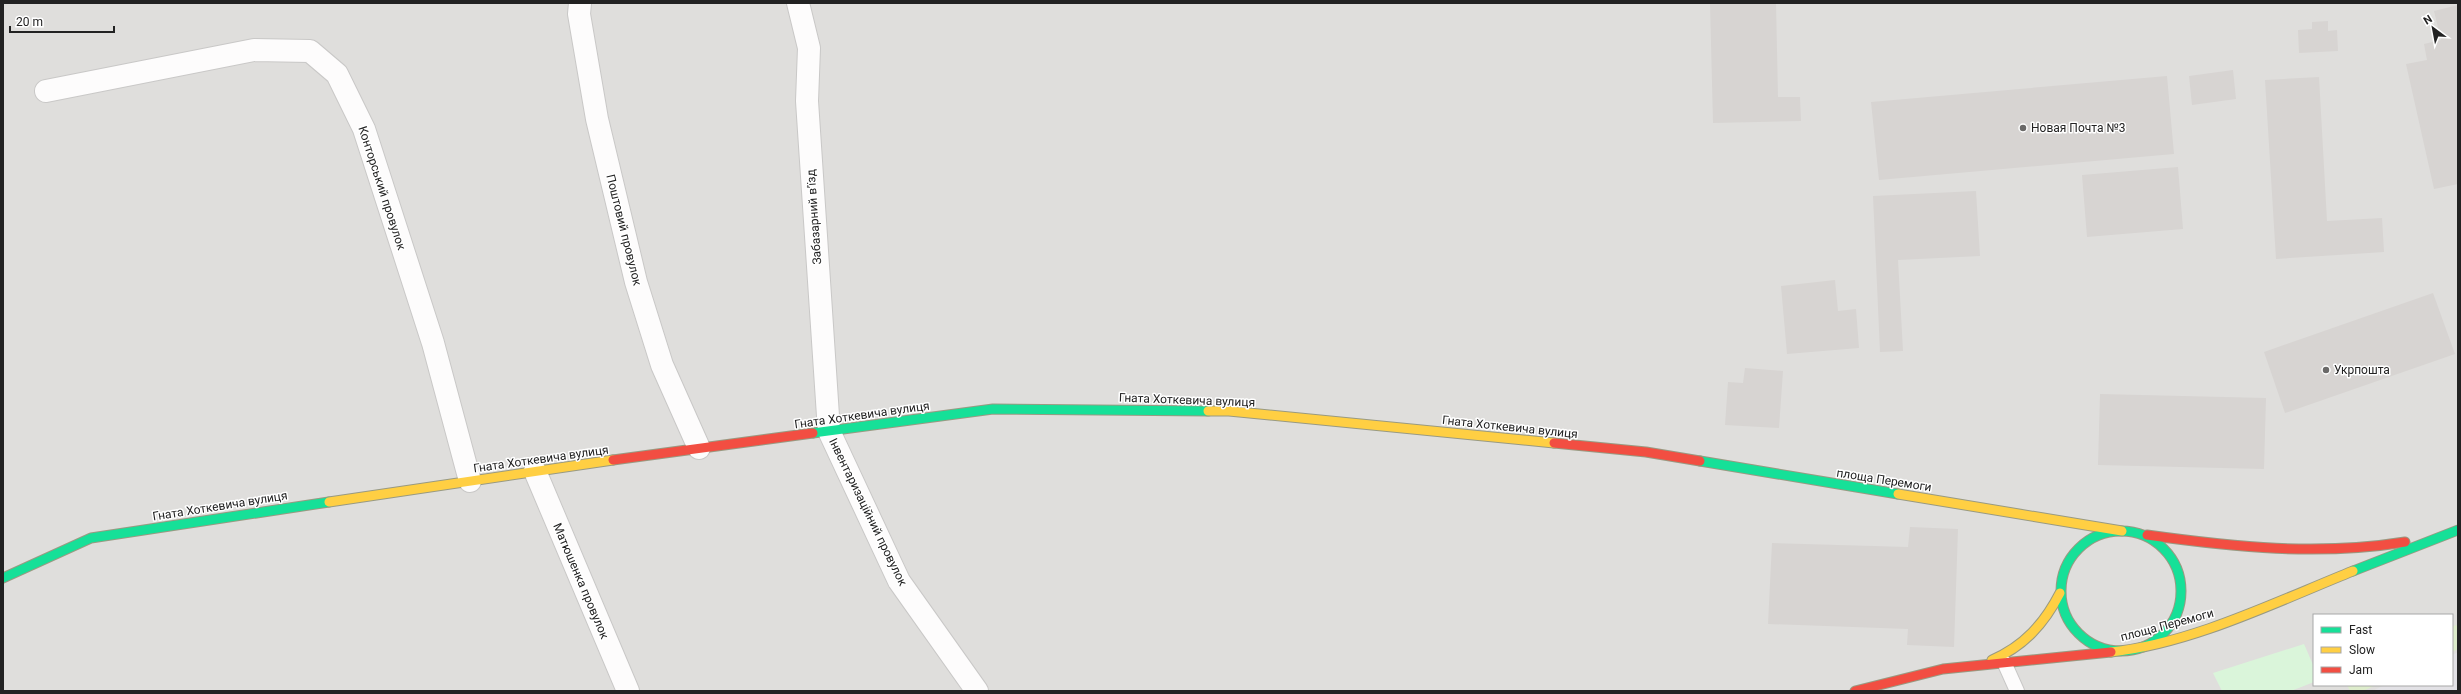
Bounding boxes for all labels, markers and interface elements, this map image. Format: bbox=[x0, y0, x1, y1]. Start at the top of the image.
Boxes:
scale bar bbox=[10, 8, 114, 34]
north arrow bbox=[2413, 8, 2453, 48]
text: N bbox=[2421, 12, 2435, 28]
text: 20 m bbox=[16, 15, 43, 29]
place label: Новая Почта №3 bbox=[2031, 121, 2126, 135]
marker: Новая Почта №3 bbox=[2018, 123, 2028, 133]
street label: Конторський провулок bbox=[355, 124, 409, 252]
street label: Забазарний вʼїзд bbox=[804, 169, 824, 265]
street label: Поштовий провулок bbox=[603, 173, 645, 288]
place label: Укрпошта bbox=[2334, 363, 2390, 377]
marker: Укрпошта bbox=[2321, 365, 2331, 375]
street label: Гната Хоткевича вулиця bbox=[1119, 391, 1255, 409]
street label: Гната Хоткевича вулиця bbox=[794, 399, 930, 431]
street label: Гната Хоткевича вулиця bbox=[1441, 413, 1579, 441]
street label: Інвентаризаційний провулок bbox=[826, 436, 910, 589]
street label: Гната Хоткевича вулиця bbox=[473, 443, 609, 475]
street label: площа Перемоги bbox=[1836, 466, 1933, 494]
street label: Гната Хоткевича вулиця bbox=[152, 488, 288, 524]
street label: Матюшенка провулок bbox=[550, 521, 612, 641]
street label: площа Перемоги bbox=[2119, 606, 2215, 644]
legend bbox=[2313, 614, 2453, 686]
text: Fast bbox=[2349, 623, 2372, 637]
text: Slow bbox=[2349, 643, 2375, 657]
text: Jam bbox=[2349, 663, 2373, 677]

